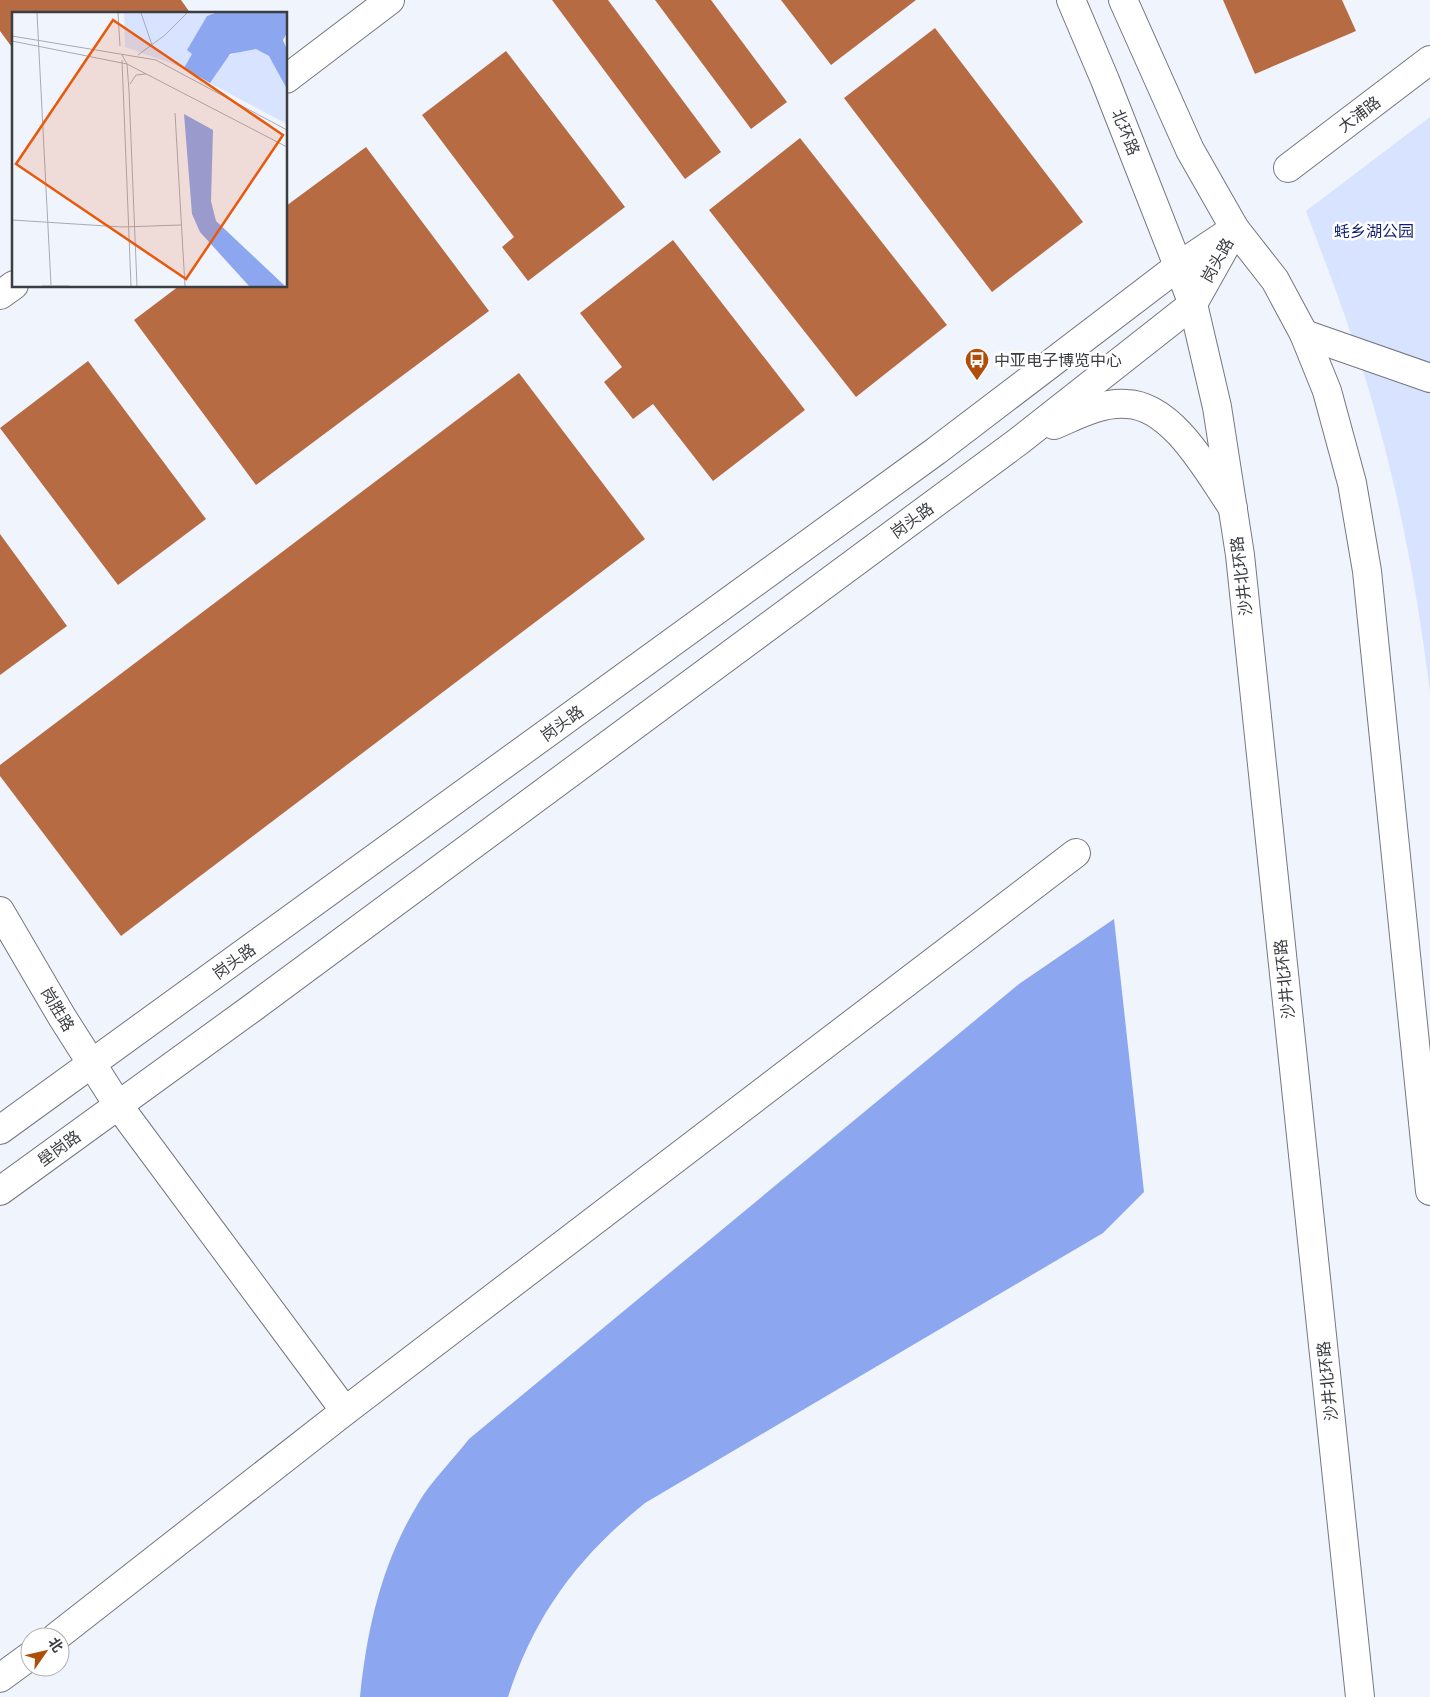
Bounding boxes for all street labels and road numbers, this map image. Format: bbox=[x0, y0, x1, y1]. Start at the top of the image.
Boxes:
street label: 大浦路 bbox=[1333, 91, 1385, 137]
street label: 北环路 bbox=[1107, 106, 1145, 158]
street label: 岗头路 bbox=[1196, 234, 1238, 286]
street label: 岗头路 bbox=[886, 497, 938, 543]
street label: 沙井北环路 bbox=[1225, 535, 1257, 617]
street label: 岗头路 bbox=[536, 700, 588, 746]
street label: 岗头路 bbox=[208, 938, 260, 984]
street label: 沙井北环路 bbox=[1269, 938, 1299, 1020]
street label: 岗胜路 bbox=[36, 983, 80, 1035]
street label: 壆岗路 bbox=[33, 1125, 85, 1171]
street label: 沙井北环路 bbox=[1312, 1340, 1342, 1422]

